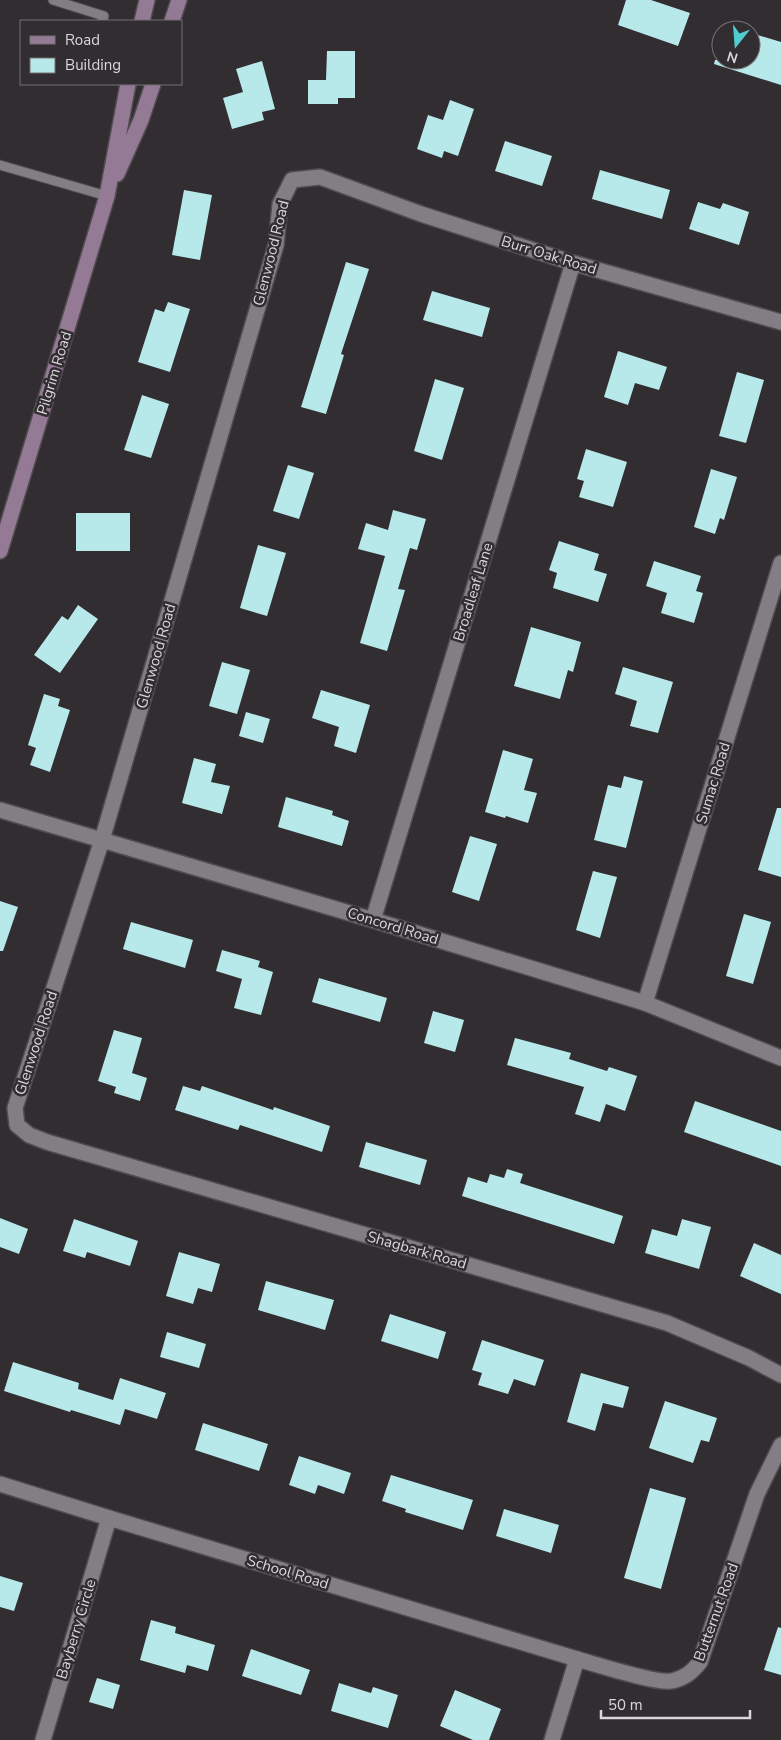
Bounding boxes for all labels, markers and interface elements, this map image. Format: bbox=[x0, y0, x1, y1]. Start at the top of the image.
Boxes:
legend bbox=[20, 20, 182, 85]
north arrow bbox=[711, 20, 761, 70]
text: Road bbox=[65, 30, 100, 50]
text: N bbox=[725, 46, 740, 68]
text: Building bbox=[65, 55, 121, 75]
street label: Glenwood Road bbox=[248, 198, 294, 308]
street label: Burr Oak Road bbox=[499, 231, 599, 279]
street label: Pilgrim Road bbox=[32, 329, 76, 417]
street label: Broadleaf Lane bbox=[448, 540, 498, 644]
street label: Glenwood Road bbox=[131, 601, 181, 711]
street label: Sumac Road bbox=[691, 740, 735, 826]
street label: Concord Road bbox=[345, 903, 441, 949]
street label: Glenwood Road bbox=[10, 988, 62, 1098]
street label: Shagbark Road bbox=[365, 1226, 469, 1274]
street label: School Road bbox=[245, 1550, 331, 1594]
street label: Butternut Road bbox=[689, 1560, 743, 1664]
street label: Bayberry Circle bbox=[51, 1577, 101, 1681]
scale bar bbox=[601, 1688, 750, 1720]
text: 50 m bbox=[608, 1695, 643, 1715]

